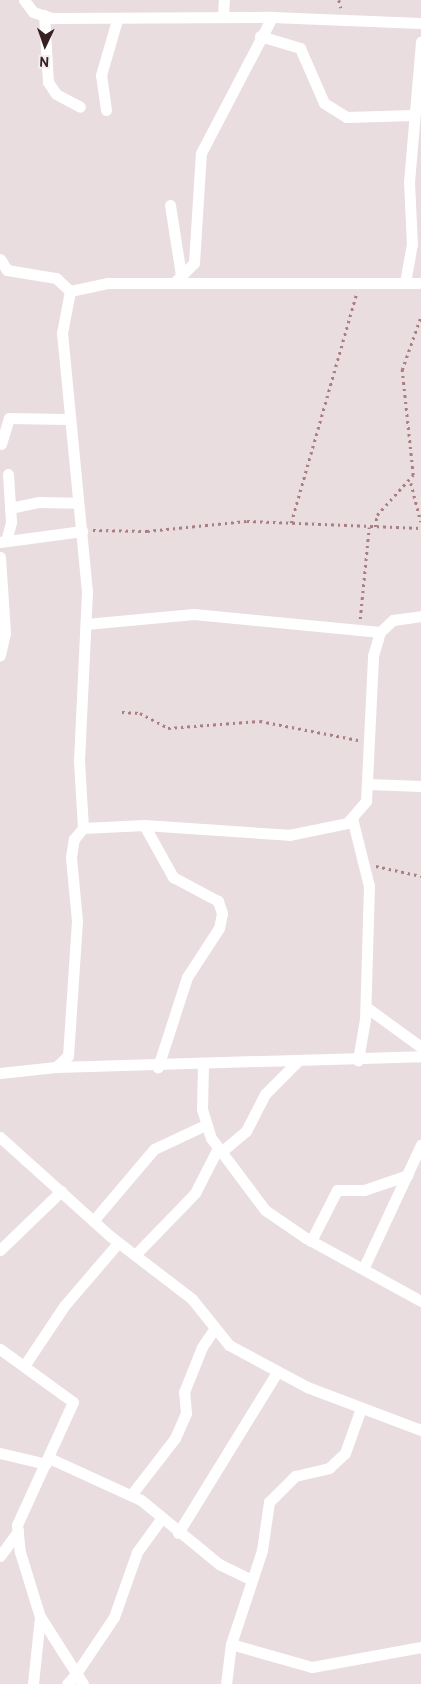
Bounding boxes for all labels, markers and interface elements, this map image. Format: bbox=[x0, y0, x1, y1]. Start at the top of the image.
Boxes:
north arrow bbox=[20, 20, 70, 70]
text: N bbox=[39, 52, 50, 69]

